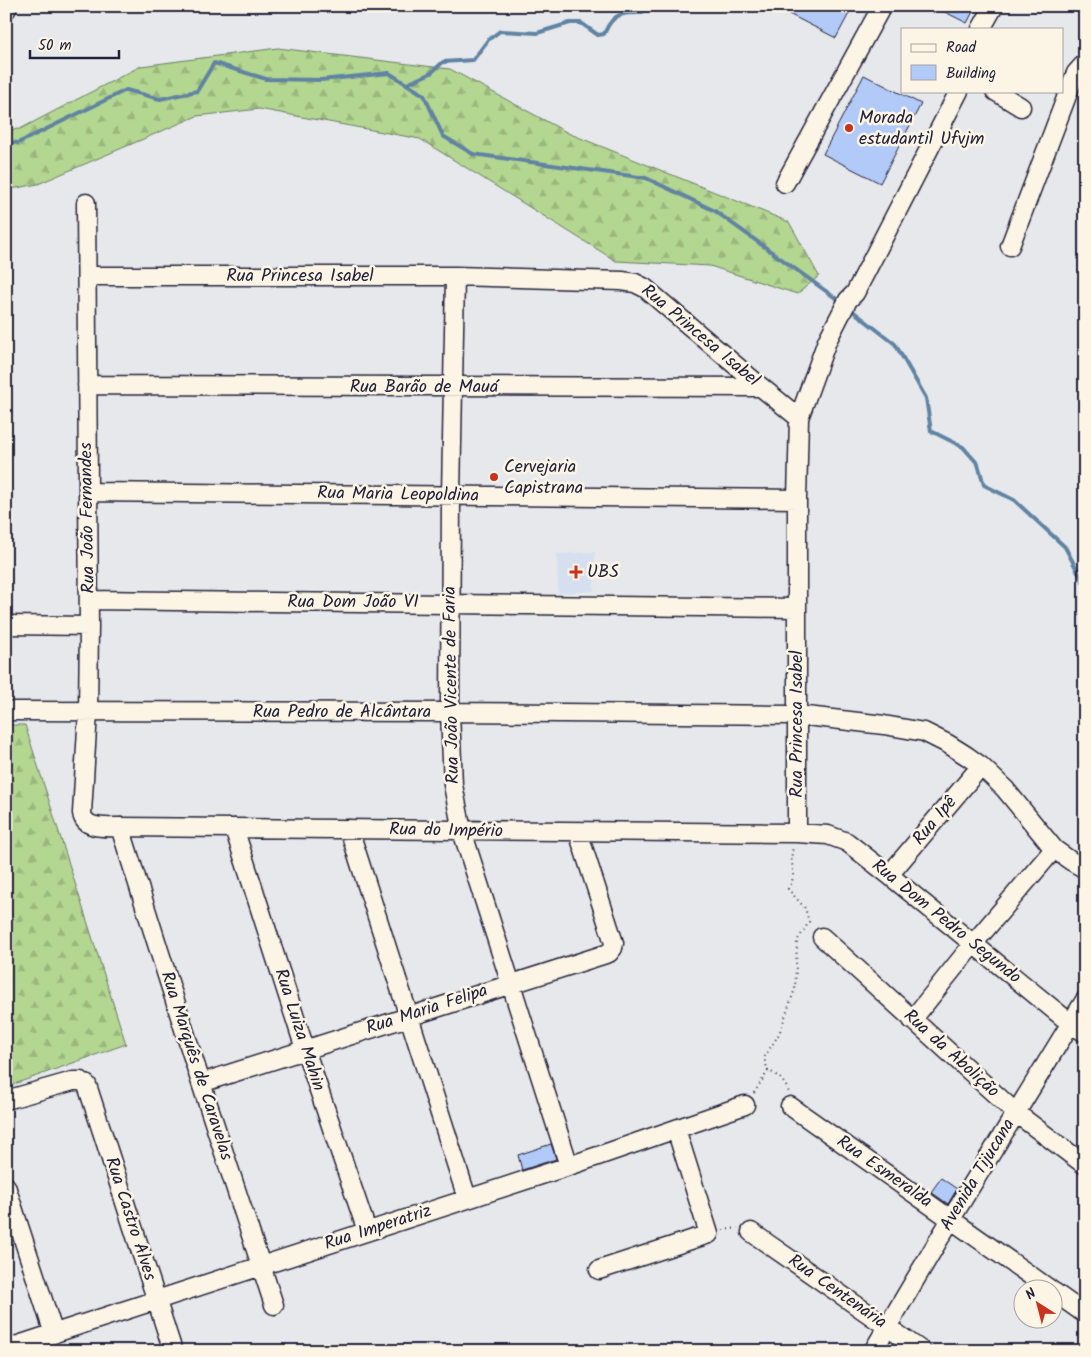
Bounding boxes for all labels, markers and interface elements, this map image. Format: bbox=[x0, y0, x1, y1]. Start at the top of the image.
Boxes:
scale bar bbox=[30, 28, 119, 60]
legend bbox=[901, 28, 1064, 92]
text: 50 m bbox=[38, 34, 72, 58]
text: Road bbox=[946, 36, 977, 60]
text: Building bbox=[946, 62, 996, 86]
place label: Morada estudantil Ufvjm bbox=[859, 104, 984, 154]
marker: Morada estudantil Ufvjm bbox=[843, 122, 855, 134]
street label: Rua Princesa Isabel bbox=[226, 262, 374, 291]
street label: Rua Princesa Isabel bbox=[634, 277, 766, 395]
street label: Rua Barão de Mauá bbox=[350, 373, 500, 402]
street label: Rua João Fernandes bbox=[72, 442, 104, 594]
place label: Cervejaria Capistrana bbox=[504, 453, 583, 503]
marker: Cervejaria Capistrana bbox=[488, 471, 500, 483]
street label: Rua Maria Leopoldina bbox=[317, 479, 479, 511]
place label: UBS bbox=[587, 558, 619, 587]
marker: UBS bbox=[569, 565, 583, 579]
street label: Rua João Vicente de Faria bbox=[436, 586, 468, 784]
street label: Rua Dom João VI bbox=[287, 588, 419, 617]
street label: Rua Princesa Isabel bbox=[783, 650, 812, 798]
street label: Rua Pedro de Alcântara bbox=[253, 698, 431, 727]
street label: Rua Ipê bbox=[906, 789, 965, 852]
street label: Rua do Império bbox=[389, 816, 503, 846]
street label: Rua Dom Pedro Segundo bbox=[865, 852, 1027, 992]
street label: Rua Luiza Mahin bbox=[266, 965, 332, 1095]
street label: Rua Marquês de Caravelas bbox=[152, 968, 240, 1165]
street label: Rua Maria Felipa bbox=[362, 977, 492, 1043]
street label: Rua da Abolição bbox=[896, 1003, 1006, 1105]
street label: Avenida Tijucana bbox=[933, 1113, 1023, 1237]
street label: Rua Esmeralda bbox=[830, 1128, 938, 1216]
street label: Rua Castro Alves bbox=[96, 1153, 164, 1285]
street label: Rua Imperatriz bbox=[321, 1197, 435, 1259]
street label: Rua Centenária bbox=[782, 1247, 892, 1337]
north arrow bbox=[1014, 1280, 1064, 1330]
text: N bbox=[1021, 1283, 1041, 1306]

